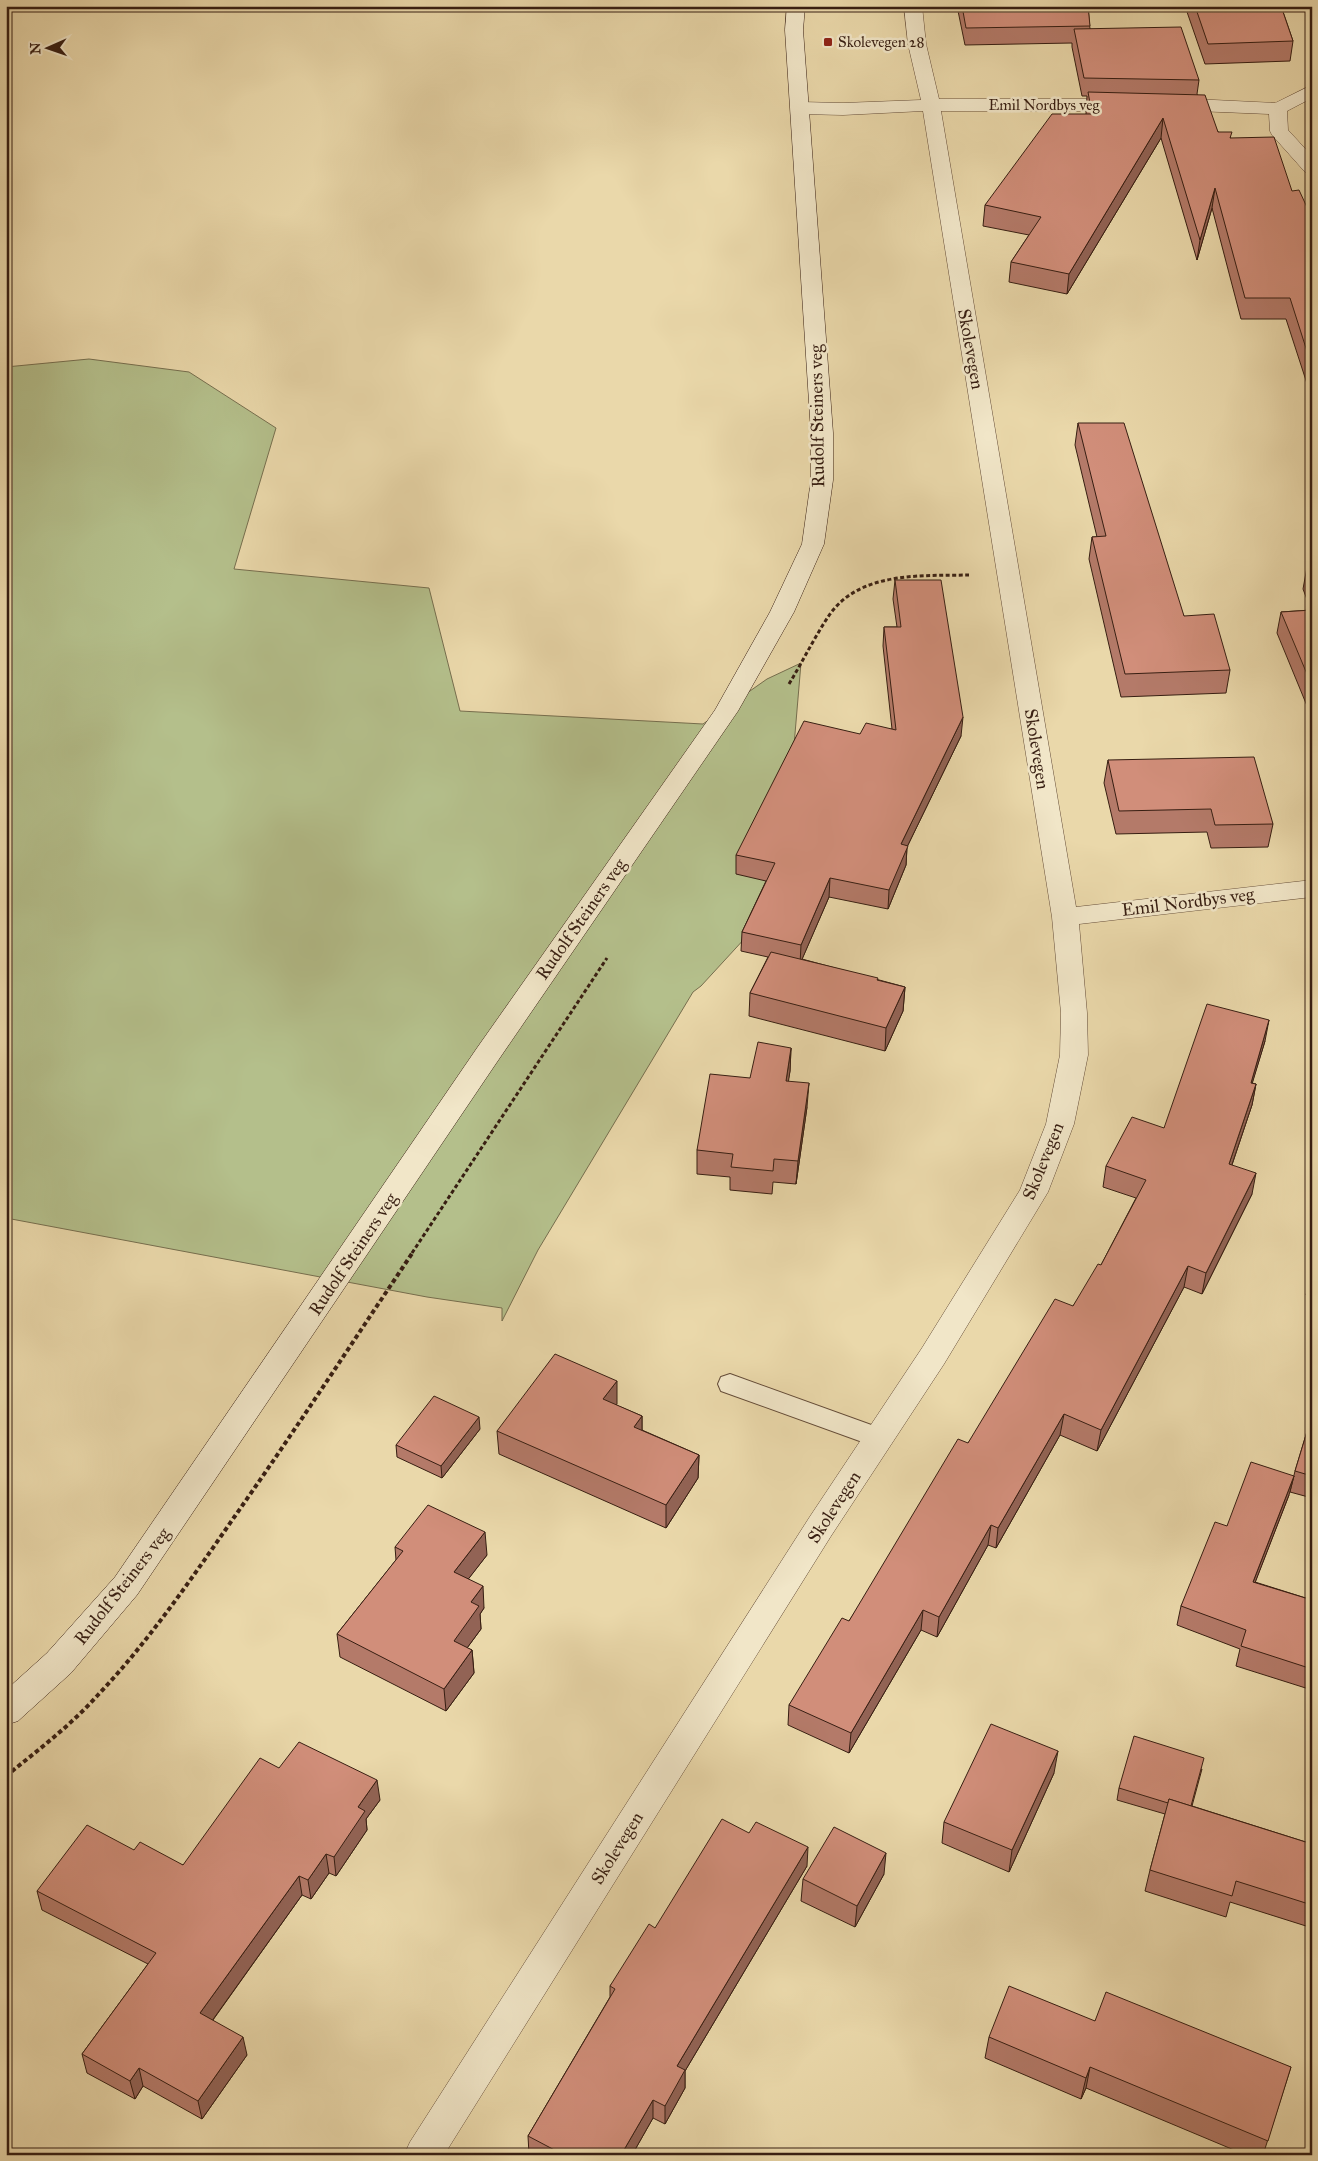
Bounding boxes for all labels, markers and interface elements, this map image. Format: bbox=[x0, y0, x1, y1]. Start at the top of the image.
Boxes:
north arrow bbox=[22, 22, 72, 72]
place label: Skolevegen 28 bbox=[838, 33, 924, 51]
marker: Skolevegen 28 bbox=[822, 36, 834, 48]
text: N bbox=[27, 42, 44, 55]
street label: Emil Nordbys veg bbox=[988, 96, 1101, 114]
street label: Skolevegen bbox=[952, 307, 989, 391]
street label: Rudolf Steiners veg bbox=[805, 344, 830, 488]
street label: Skolevegen bbox=[1019, 707, 1054, 791]
street label: Rudolf Steiners veg bbox=[531, 854, 632, 984]
street label: Emil Nordbys veg bbox=[1121, 883, 1256, 922]
street label: Skolevegen bbox=[1018, 1119, 1069, 1203]
street label: Rudolf Steiners veg bbox=[304, 1188, 403, 1320]
street label: Skolevegen bbox=[803, 1467, 866, 1548]
street label: Rudolf Steiners veg bbox=[69, 1522, 176, 1650]
street label: Skolevegen bbox=[586, 1807, 649, 1889]

